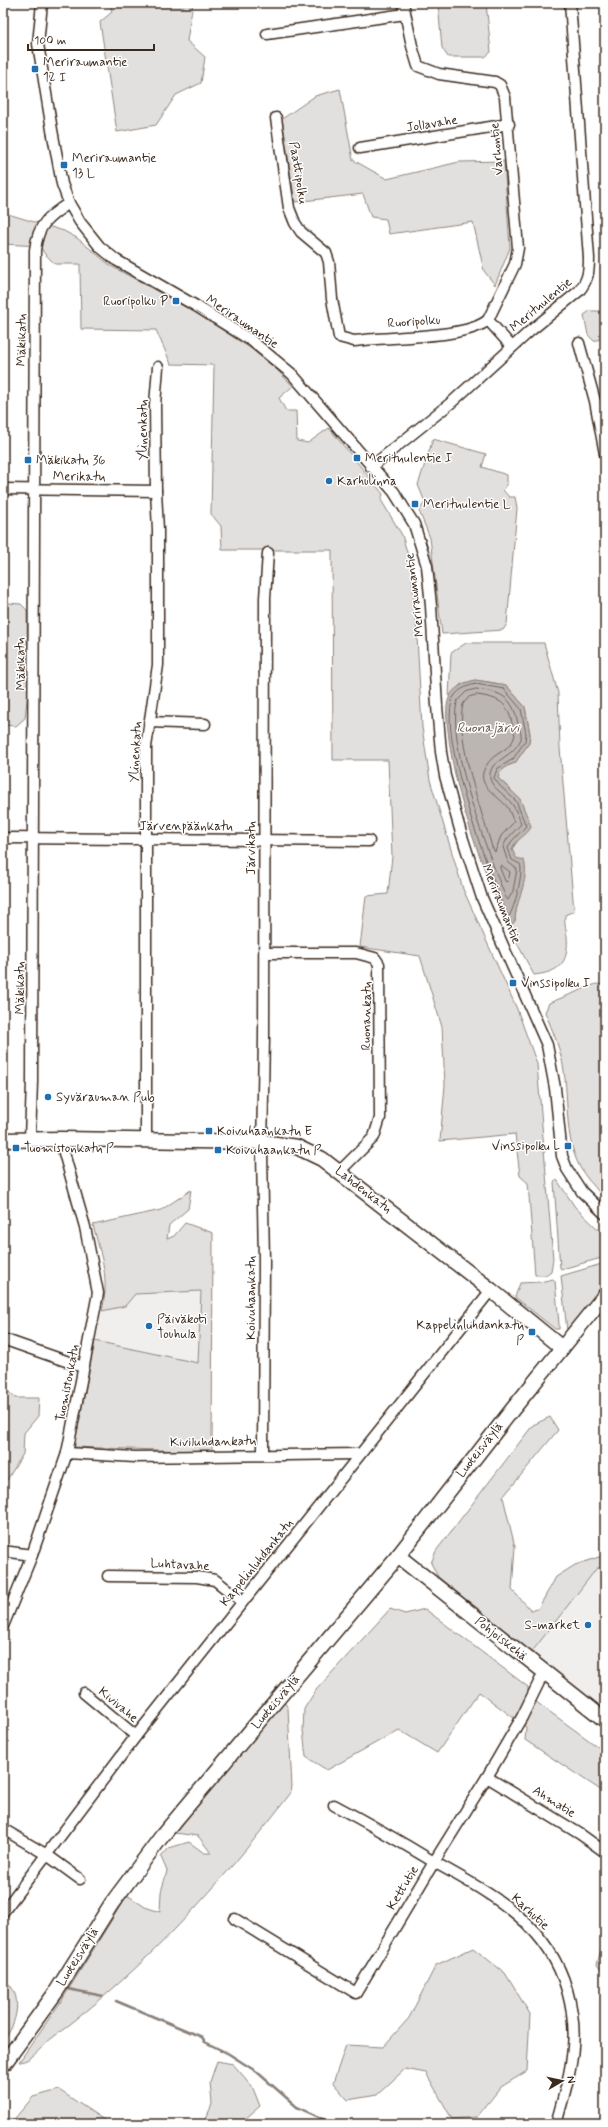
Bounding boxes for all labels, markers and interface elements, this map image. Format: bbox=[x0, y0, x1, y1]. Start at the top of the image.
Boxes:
scale bar bbox=[28, 26, 154, 52]
text: 100 m bbox=[34, 33, 66, 49]
place label: Meriraumantie 12 I bbox=[43, 54, 127, 86]
marker: Meriraumantie 12 I bbox=[30, 64, 40, 74]
street label: Jollavahe bbox=[405, 112, 459, 136]
street label: Varhontie bbox=[486, 122, 508, 176]
street label: Paattipolku bbox=[285, 140, 311, 206]
place label: Meriraumantie 13 L bbox=[72, 150, 156, 182]
marker: Meriraumantie 13 L bbox=[59, 160, 69, 170]
street label: Merituulentie bbox=[506, 274, 576, 336]
street label: Meriraumantie bbox=[202, 291, 282, 353]
place label: Ruoripolku P bbox=[103, 293, 168, 310]
marker: Ruoripolku P bbox=[171, 296, 181, 306]
street label: Ruoripolku bbox=[387, 312, 441, 332]
street label: Mäkikatu bbox=[13, 313, 31, 367]
street label: Ylinenkatu bbox=[135, 399, 152, 461]
place label: Merituulentie I bbox=[365, 450, 453, 467]
place label: Mäkikatu 36 bbox=[36, 452, 105, 469]
marker: Merituulentie I bbox=[352, 453, 362, 463]
marker: Mäkikatu 36 bbox=[23, 455, 33, 465]
street label: Merikatu bbox=[53, 468, 106, 486]
place label: Karhulinna bbox=[337, 473, 397, 490]
marker: Karhulinna bbox=[324, 476, 334, 486]
place label: Merituulentie L bbox=[423, 496, 511, 513]
marker: Merituulentie L bbox=[410, 499, 420, 509]
street label: Meriraumantie bbox=[401, 552, 429, 638]
street label: Mäkikatu bbox=[12, 637, 30, 691]
water label: Ruonajärvi bbox=[456, 719, 521, 737]
street label: Ylinenkatu bbox=[126, 721, 146, 783]
street label: Järvenpäänkatu bbox=[139, 818, 233, 835]
street label: Järvikatu bbox=[243, 821, 260, 875]
street label: Meriraumantie bbox=[477, 862, 525, 946]
street label: Mäkikatu bbox=[12, 961, 29, 1014]
place label: Vinssipolku I bbox=[521, 975, 591, 992]
marker: Vinssipolku I bbox=[508, 978, 518, 988]
street label: Ruonankatu bbox=[358, 981, 376, 1051]
place label: Syvärauman Pub bbox=[56, 1089, 155, 1106]
marker: Syvärauman Pub bbox=[43, 1092, 53, 1102]
place label: Koivuhaankatu E bbox=[217, 1123, 313, 1140]
marker: Koivuhaankatu E bbox=[204, 1126, 214, 1136]
place label: Vinssipolku L bbox=[492, 1138, 560, 1155]
place label: Tuomistonkatu P bbox=[24, 1140, 114, 1157]
marker: Vinssipolku L bbox=[563, 1141, 573, 1151]
place label: Koivuhaankatu P bbox=[226, 1142, 322, 1159]
marker: Tuomistonkatu P bbox=[11, 1143, 21, 1153]
marker: Koivuhaankatu P bbox=[213, 1145, 223, 1155]
street label: Lahdenkatu bbox=[331, 1162, 395, 1218]
street label: Koivuhaankatu bbox=[243, 1256, 260, 1340]
place label: Päiväkoti Touhula bbox=[157, 1311, 206, 1343]
place label: Kappelinluhdankatu P bbox=[416, 1317, 524, 1349]
marker: Päiväkoti Touhula bbox=[144, 1321, 154, 1331]
marker: Kappelinluhdankatu P bbox=[527, 1327, 537, 1337]
street label: Tuomistonkatu bbox=[52, 1342, 84, 1423]
street label: Luoteisväylä bbox=[453, 1418, 507, 1481]
street label: Kiviluhdankatu bbox=[170, 1433, 257, 1451]
street label: Kappelinluhdankatu bbox=[217, 1515, 298, 1610]
street label: Luhtavahe bbox=[150, 1555, 210, 1575]
street label: Pohjoiskehä bbox=[471, 1613, 531, 1665]
place label: S-market bbox=[525, 1617, 580, 1634]
marker: S-market bbox=[583, 1620, 593, 1630]
street label: Luoteisväylä bbox=[248, 1671, 304, 1733]
street label: Kivivahe bbox=[94, 1683, 142, 1727]
street label: Ahmatie bbox=[529, 1782, 579, 1822]
street label: Kettutie bbox=[383, 1863, 423, 1913]
street label: Karhutie bbox=[507, 1890, 553, 1934]
street label: Luoteisväylä bbox=[53, 1924, 103, 1990]
north arrow bbox=[542, 2061, 582, 2101]
text: N bbox=[563, 2075, 578, 2084]

